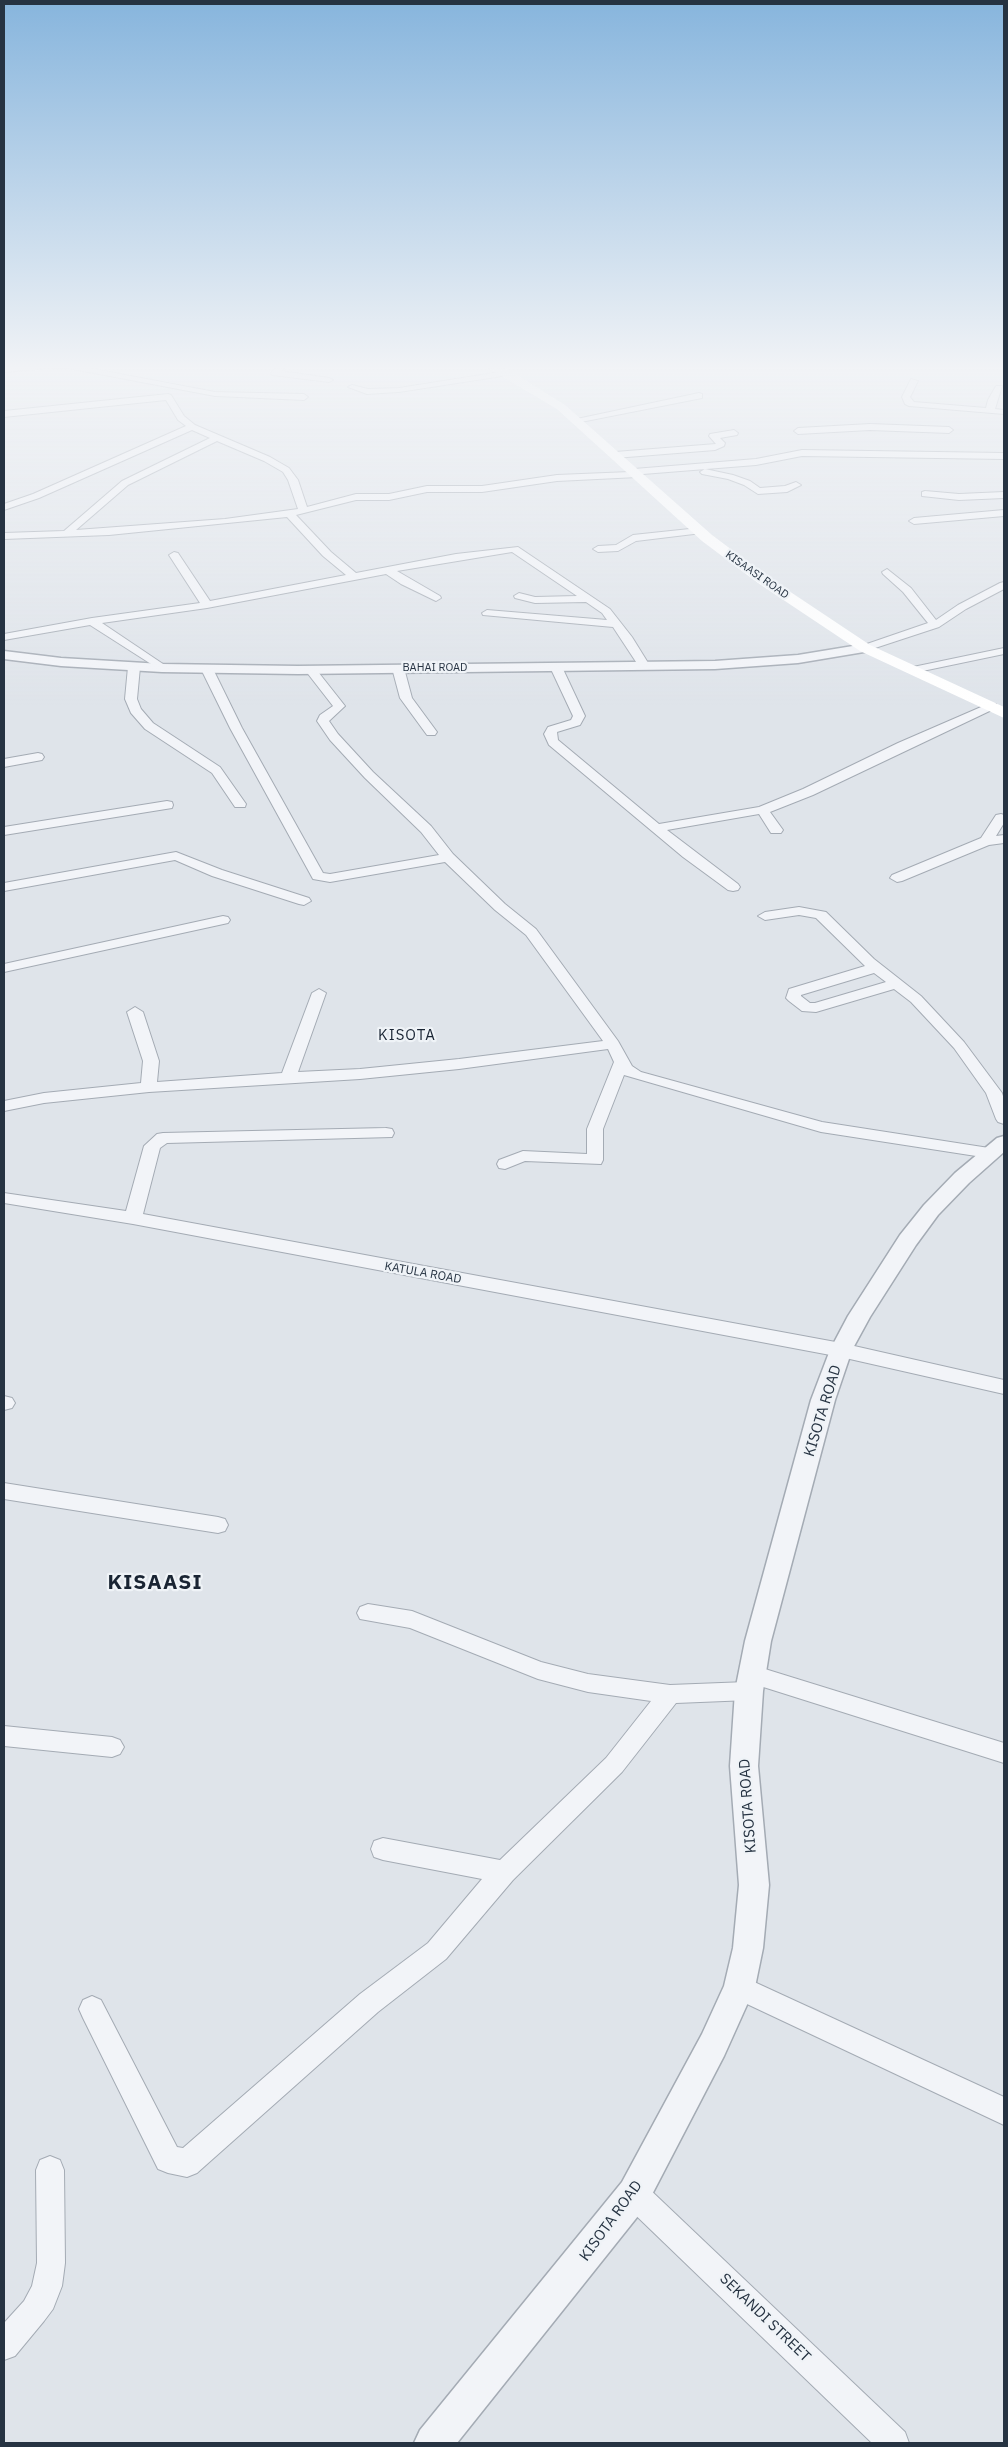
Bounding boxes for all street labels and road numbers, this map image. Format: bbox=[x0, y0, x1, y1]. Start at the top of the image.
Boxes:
street label: KISAASI ROAD bbox=[723, 548, 791, 602]
street label: BAHAI ROAD bbox=[403, 661, 467, 675]
street label: KATULA ROAD bbox=[383, 1259, 463, 1287]
street label: KISOTA ROAD bbox=[801, 1363, 845, 1459]
street label: KISOTA ROAD bbox=[736, 1758, 760, 1854]
street label: KISOTA ROAD bbox=[576, 2177, 646, 2265]
street label: SEKANDI STREET bbox=[716, 2270, 814, 2366]

